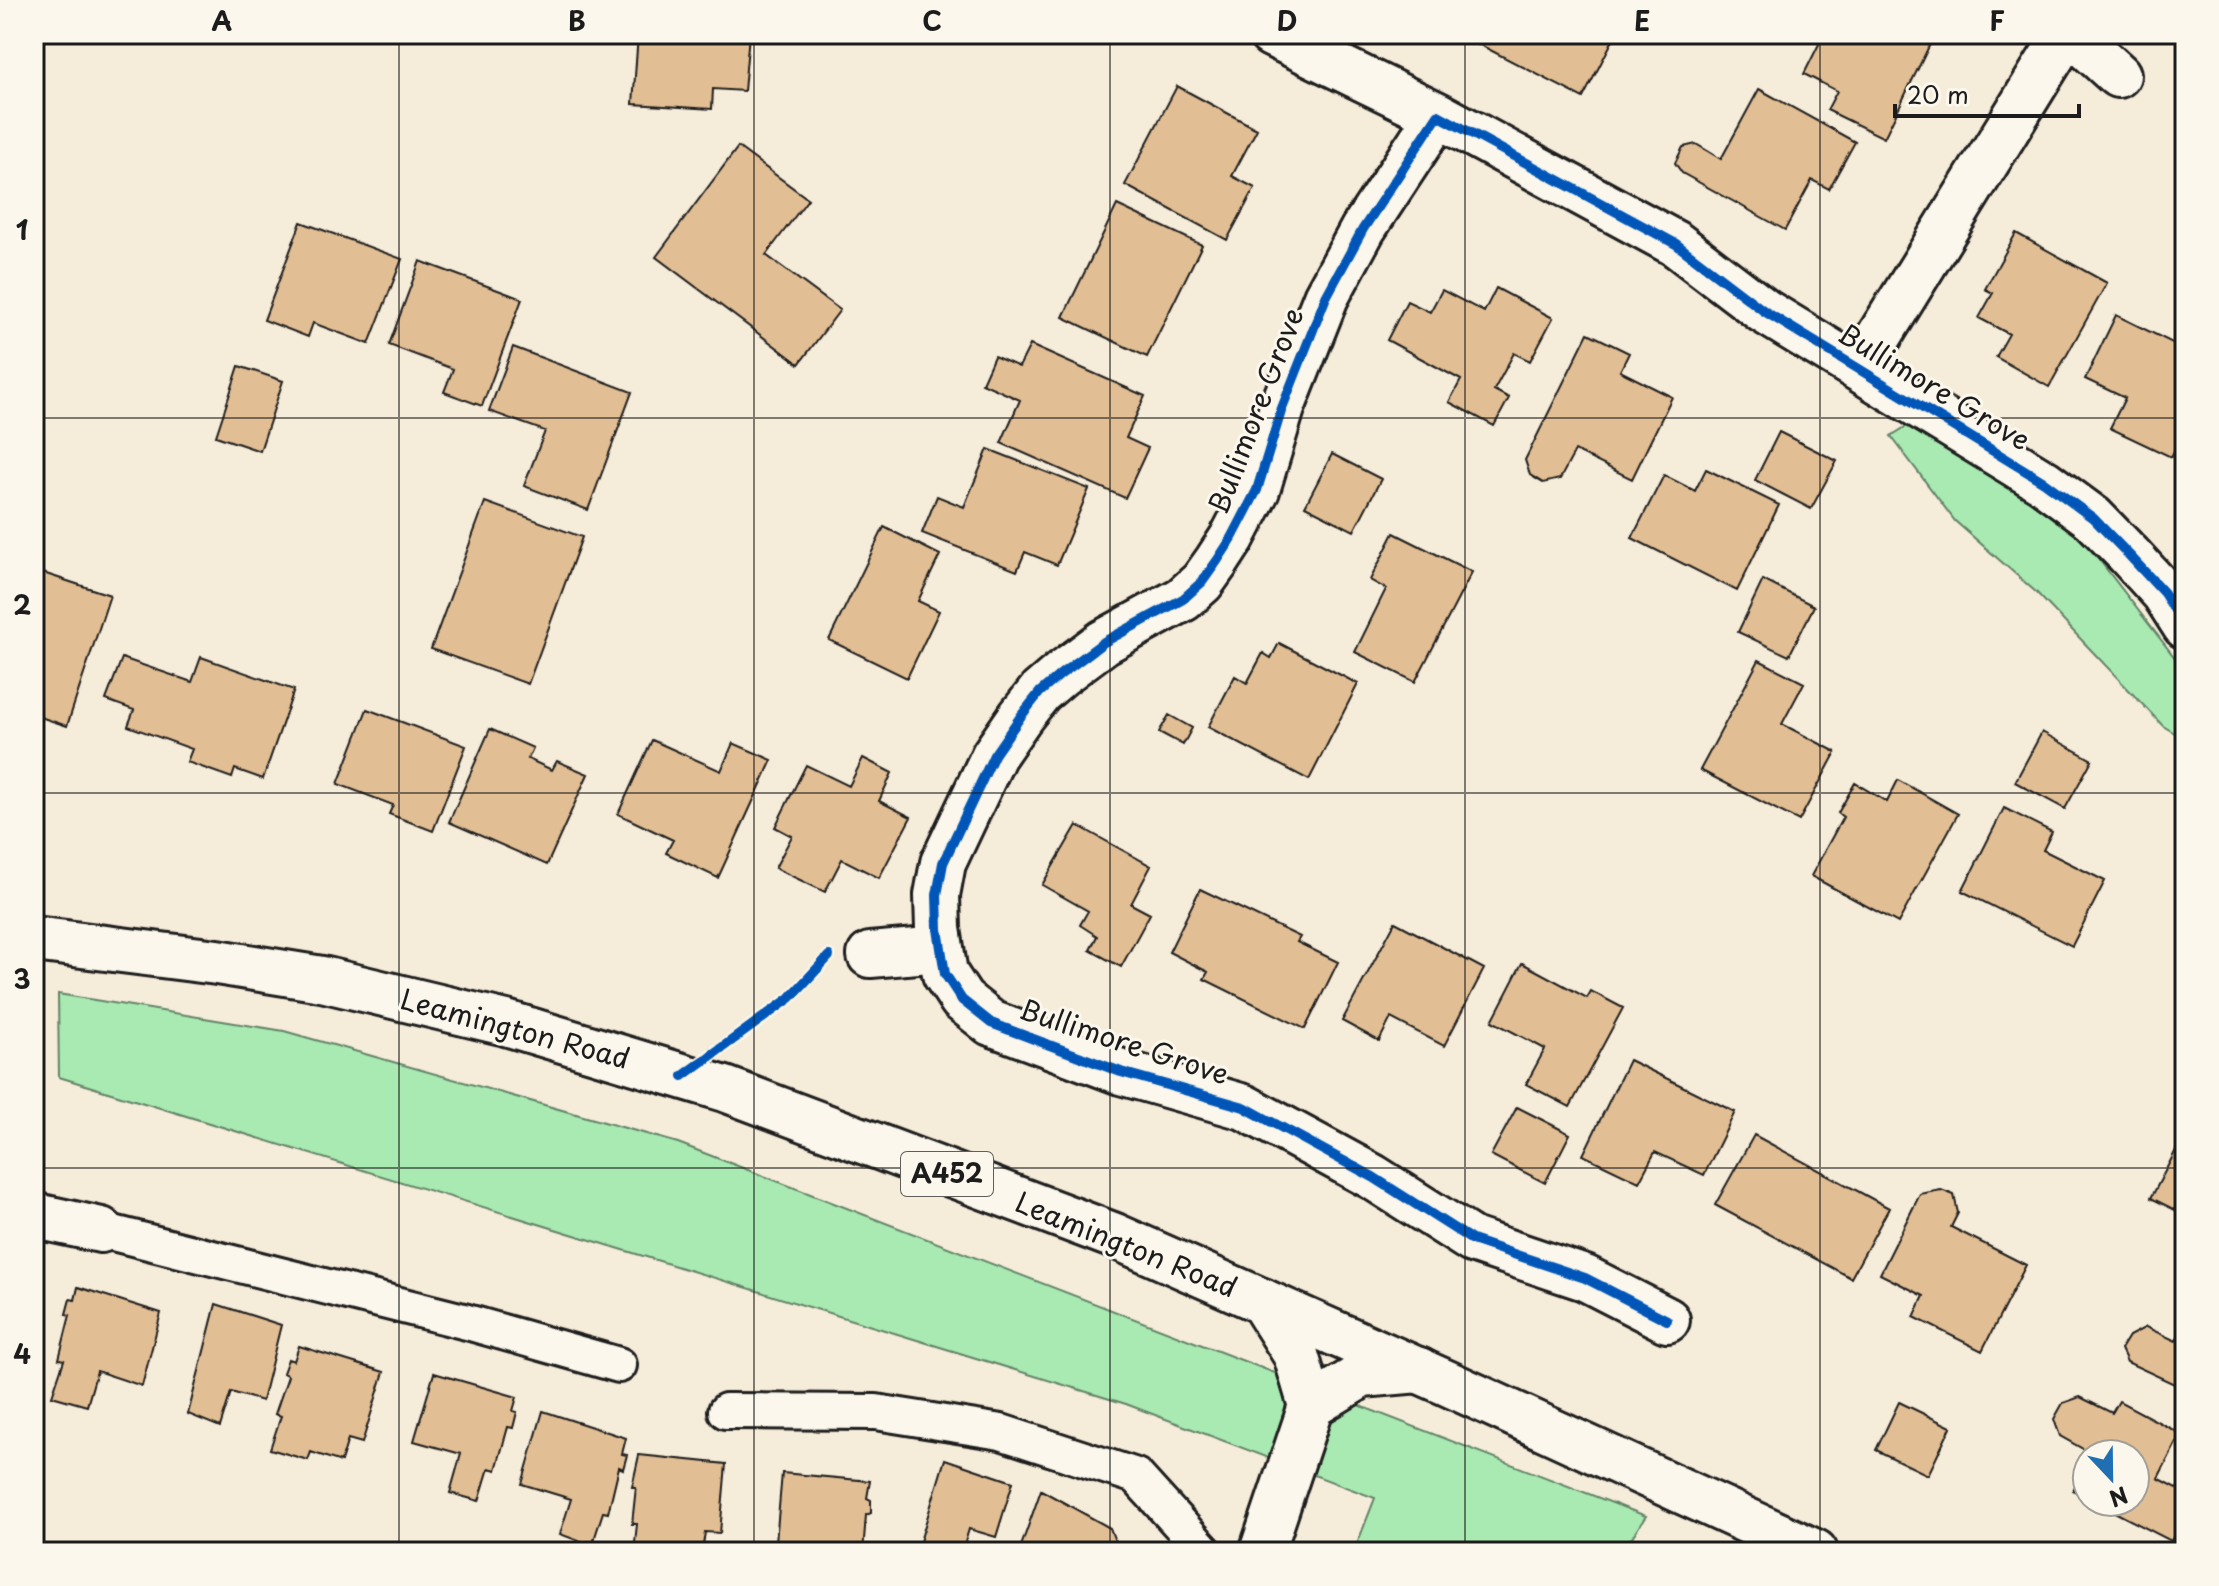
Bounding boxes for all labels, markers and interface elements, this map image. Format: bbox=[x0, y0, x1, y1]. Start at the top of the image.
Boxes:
text: A bbox=[212, 1, 232, 40]
text: B bbox=[568, 1, 586, 40]
text: C bbox=[922, 1, 942, 40]
text: D bbox=[1277, 1, 1297, 40]
text: E bbox=[1634, 1, 1650, 40]
text: F bbox=[1989, 1, 2005, 40]
scale bar bbox=[1895, 68, 2079, 118]
text: 20 m bbox=[1907, 76, 1969, 112]
text: 1 bbox=[16, 210, 28, 249]
street label: Bullimore Grove bbox=[1195, 301, 1314, 520]
street label: Bullimore Grove bbox=[1830, 311, 2039, 460]
text: 2 bbox=[13, 585, 31, 624]
text: 3 bbox=[13, 959, 31, 998]
street label: Leamington Road bbox=[396, 976, 635, 1079]
street label: Bullimore Grove bbox=[1014, 986, 1235, 1095]
road number: A452 bbox=[901, 1152, 993, 1196]
street label: Leamington Road bbox=[1009, 1180, 1244, 1308]
text: 4 bbox=[13, 1334, 31, 1373]
north arrow bbox=[2071, 1438, 2151, 1518]
text: N bbox=[2105, 1479, 2133, 1516]

